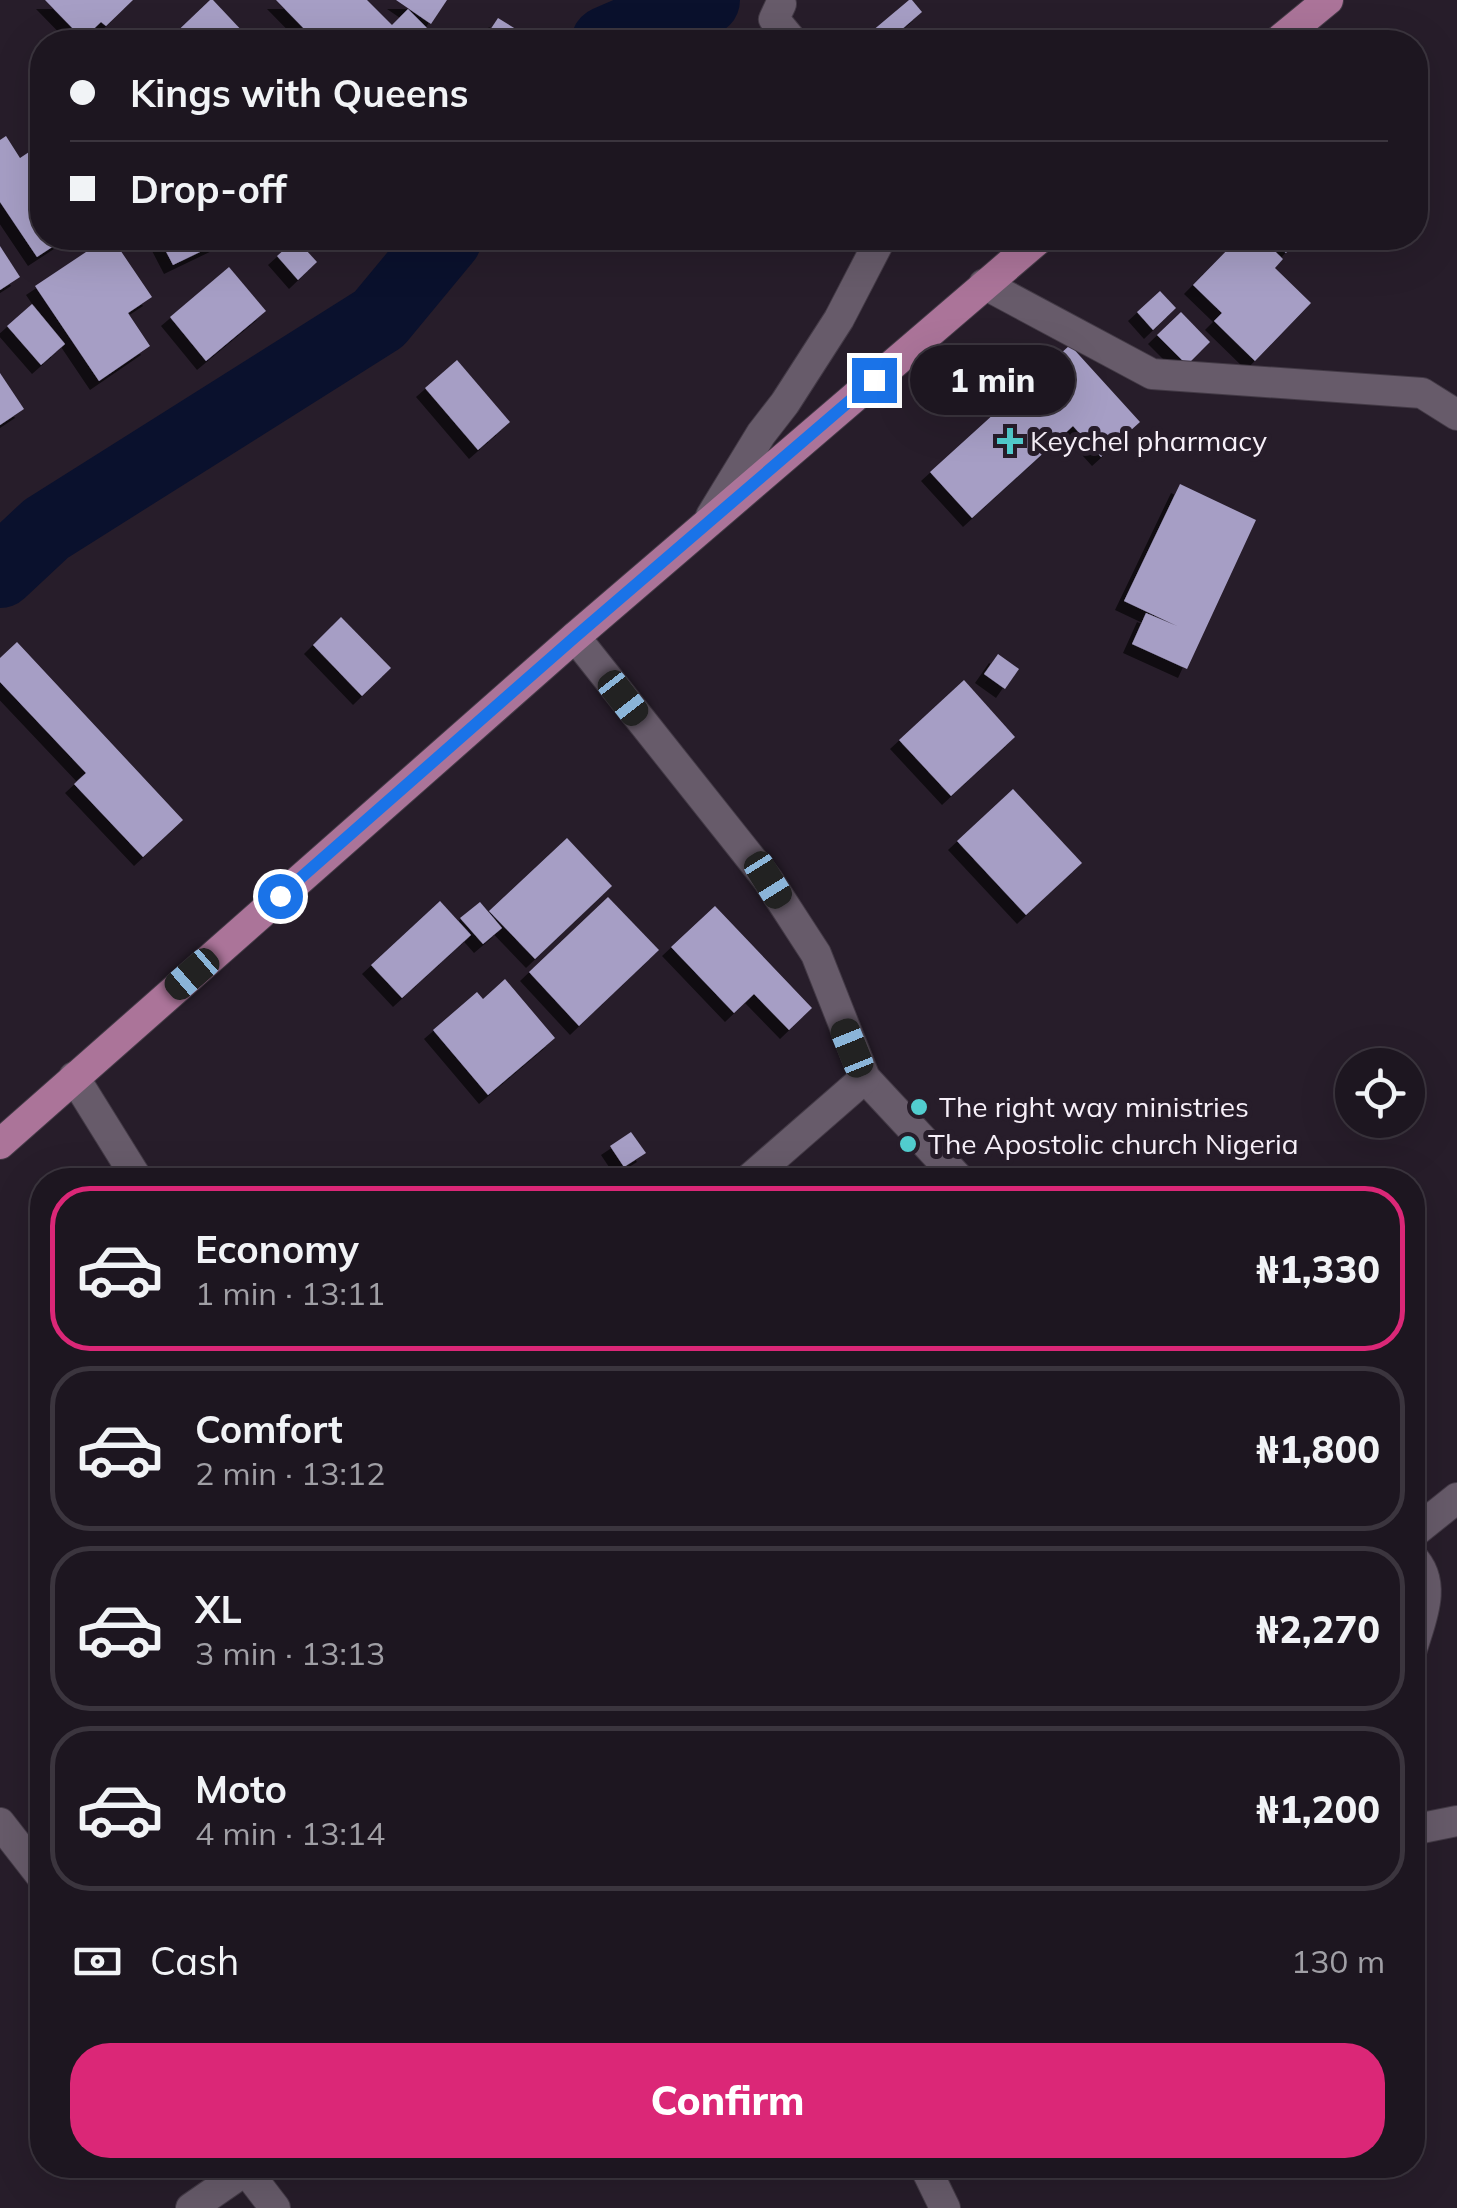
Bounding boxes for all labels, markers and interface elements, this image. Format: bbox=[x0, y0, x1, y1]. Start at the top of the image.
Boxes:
text: Kings with Queens bbox=[130, 69, 469, 117]
text: Drop-off bbox=[130, 165, 287, 213]
callout: 1 min bbox=[909, 345, 1074, 415]
route end bbox=[852, 358, 897, 403]
text: 1 min bbox=[950, 360, 1035, 400]
place label: Keychel pharmacy bbox=[1030, 423, 1267, 458]
marker: Keychel pharmacy bbox=[999, 430, 1021, 452]
car bbox=[593, 665, 653, 731]
car bbox=[739, 847, 797, 913]
route start bbox=[258, 874, 303, 919]
car bbox=[160, 943, 224, 1005]
car bbox=[827, 1015, 877, 1081]
map controls bbox=[1335, 1048, 1425, 1138]
button: locate bbox=[1335, 1048, 1425, 1138]
place label: The right way ministries bbox=[939, 1089, 1249, 1124]
marker: The right way ministries bbox=[908, 1096, 930, 1118]
place label: The Apostolic church Nigeria bbox=[928, 1126, 1298, 1161]
marker: The Apostolic church Nigeria bbox=[897, 1133, 919, 1155]
icon: car bbox=[75, 1224, 165, 1314]
text: Economy bbox=[195, 1225, 359, 1273]
text: ₦1,330 bbox=[1256, 1245, 1380, 1293]
text: 1 min · 13:11 bbox=[195, 1273, 385, 1313]
icon: car bbox=[75, 1404, 165, 1494]
text: Comfort bbox=[195, 1405, 343, 1453]
text: ₦1,800 bbox=[1256, 1425, 1380, 1473]
text: 2 min · 13:12 bbox=[195, 1453, 385, 1493]
icon: car bbox=[75, 1584, 165, 1674]
text: XL bbox=[195, 1585, 242, 1633]
text: ₦2,270 bbox=[1256, 1605, 1380, 1653]
text: 3 min · 13:13 bbox=[195, 1633, 385, 1673]
icon: car bbox=[75, 1764, 165, 1854]
text: Moto bbox=[195, 1765, 287, 1813]
text: ₦1,200 bbox=[1256, 1785, 1380, 1833]
text: 4 min · 13:14 bbox=[195, 1813, 385, 1853]
icon: cash bbox=[70, 1934, 125, 1989]
text: Cash bbox=[150, 1937, 239, 1985]
text: 130 m bbox=[1291, 1941, 1385, 1981]
button: Confirm bbox=[70, 2043, 1385, 2158]

